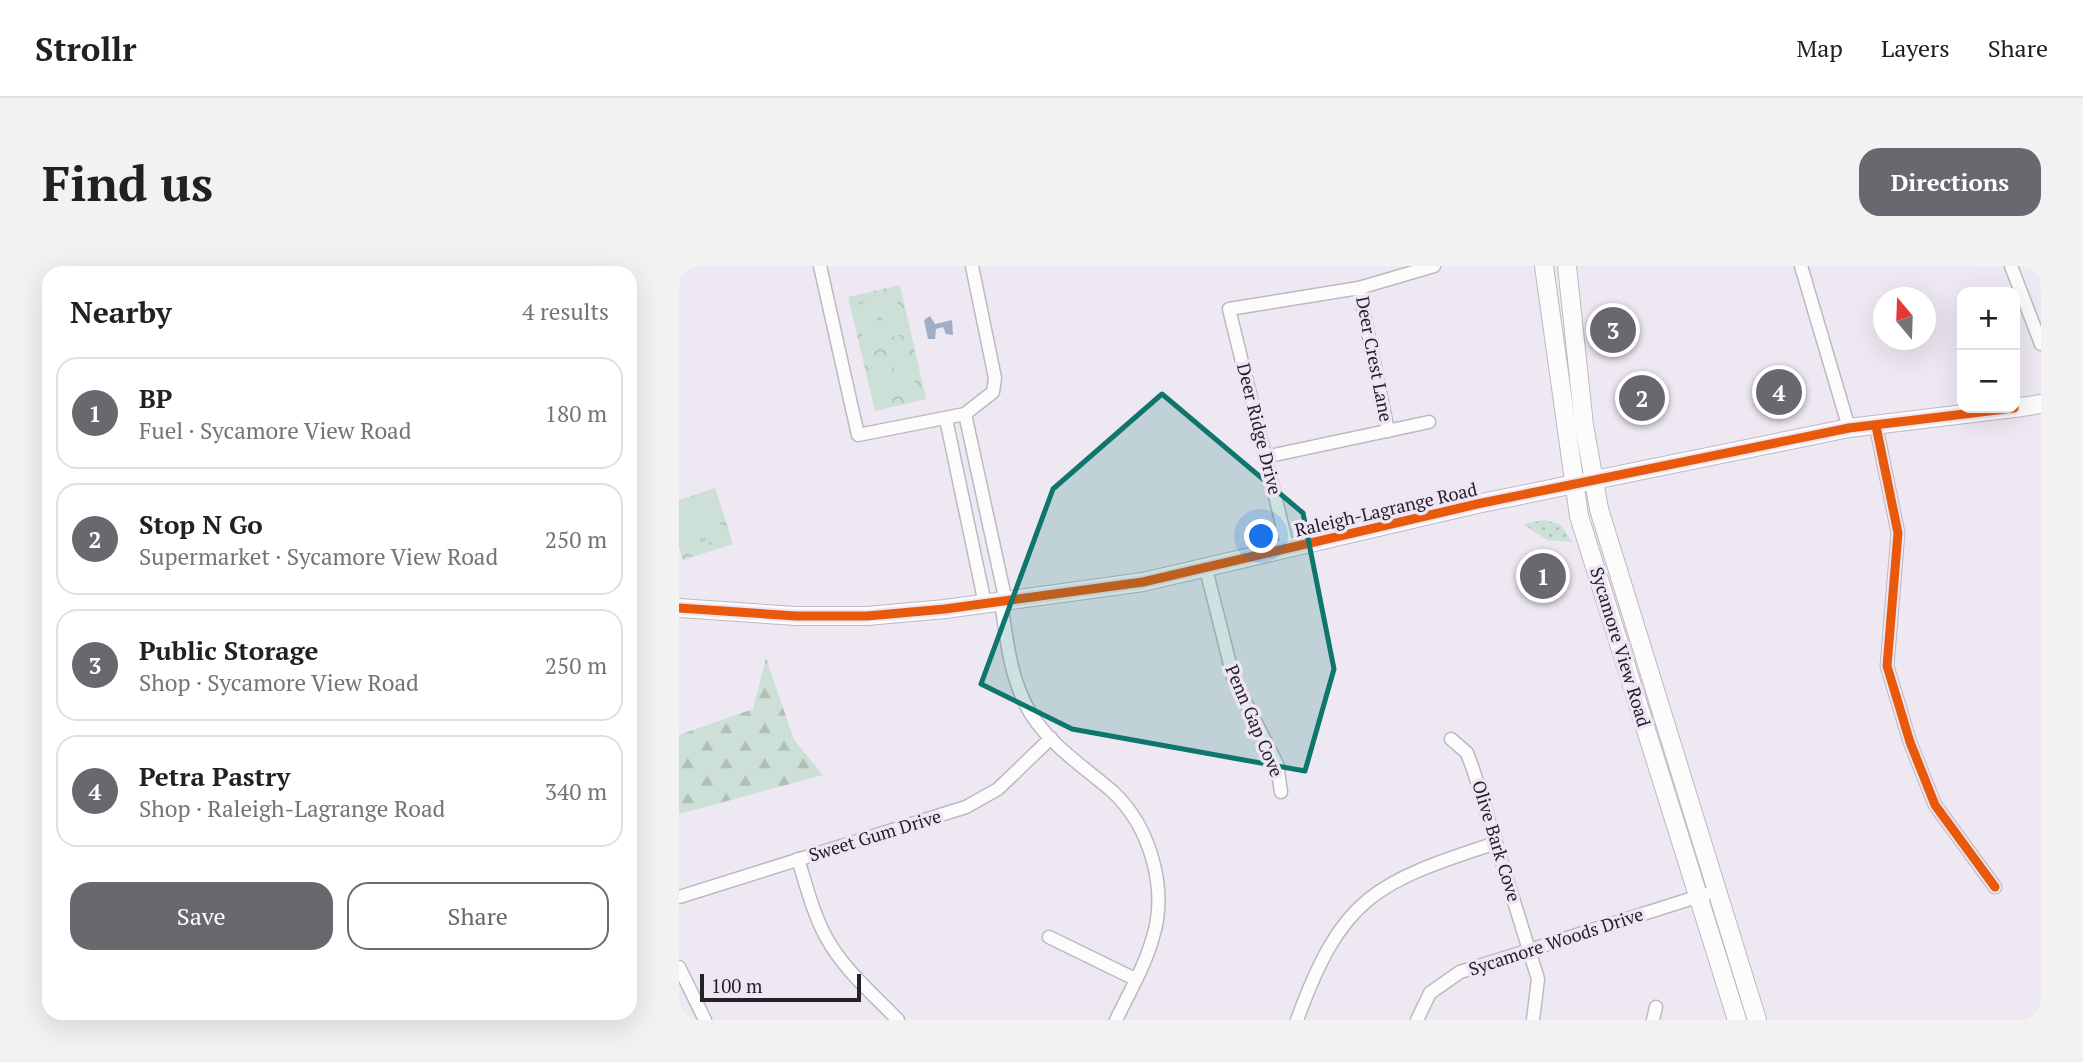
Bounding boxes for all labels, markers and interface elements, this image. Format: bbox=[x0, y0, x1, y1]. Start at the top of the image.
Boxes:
text: Strollr bbox=[35, 27, 137, 70]
text: Map bbox=[1796, 32, 1843, 64]
text: Layers bbox=[1881, 32, 1950, 64]
text: Share bbox=[1988, 32, 2048, 64]
button: Directions bbox=[1859, 148, 2041, 216]
text: Find us bbox=[42, 150, 213, 215]
north arrow bbox=[1873, 287, 1936, 350]
map controls bbox=[1957, 287, 2020, 413]
button: + bbox=[1957, 287, 2020, 350]
text: Nearby bbox=[70, 292, 172, 332]
street label: Deer Crest Lane bbox=[1351, 294, 1399, 424]
text: 4 results bbox=[522, 296, 609, 327]
pin: 3 bbox=[1590, 304, 1636, 356]
button: − bbox=[1957, 350, 2020, 413]
street label: Deer Ridge Drive bbox=[1232, 360, 1288, 497]
pin: 4 bbox=[1756, 366, 1802, 418]
pin: 2 bbox=[1619, 372, 1665, 424]
text: BP bbox=[139, 381, 173, 415]
text: 1 bbox=[89, 398, 102, 429]
text: 180 m bbox=[545, 398, 607, 429]
text: Fuel · Sycamore View Road bbox=[139, 415, 412, 446]
street label: Raleigh-Lagrange Road bbox=[1292, 476, 1479, 542]
text: Stop N Go bbox=[139, 507, 263, 541]
your location bbox=[1244, 519, 1278, 553]
text: 2 bbox=[89, 524, 102, 555]
text: 250 m bbox=[545, 524, 607, 555]
text: Supermarket · Sycamore View Road bbox=[139, 541, 498, 572]
pin: 1 bbox=[1520, 550, 1566, 602]
street label: Sycamore View Road bbox=[1585, 564, 1657, 729]
text: Public Storage bbox=[139, 633, 318, 667]
text: 3 bbox=[89, 650, 102, 681]
text: 250 m bbox=[545, 650, 607, 681]
street label: Penn Gap Cove bbox=[1220, 661, 1289, 780]
text: Shop · Sycamore View Road bbox=[139, 667, 419, 698]
text: Petra Pastry bbox=[139, 759, 290, 793]
text: 4 bbox=[89, 776, 102, 807]
text: 340 m bbox=[545, 776, 607, 807]
street label: Olive Bark Cove bbox=[1467, 777, 1527, 904]
text: Shop · Raleigh-Lagrange Road bbox=[139, 793, 445, 824]
street label: Sweet Gum Drive bbox=[806, 804, 944, 867]
button: Save bbox=[70, 882, 333, 950]
button: Share bbox=[347, 882, 609, 950]
street label: Sycamore Woods Drive bbox=[1465, 901, 1646, 981]
scale bar bbox=[700, 971, 861, 1003]
text: 100 m bbox=[711, 973, 762, 998]

